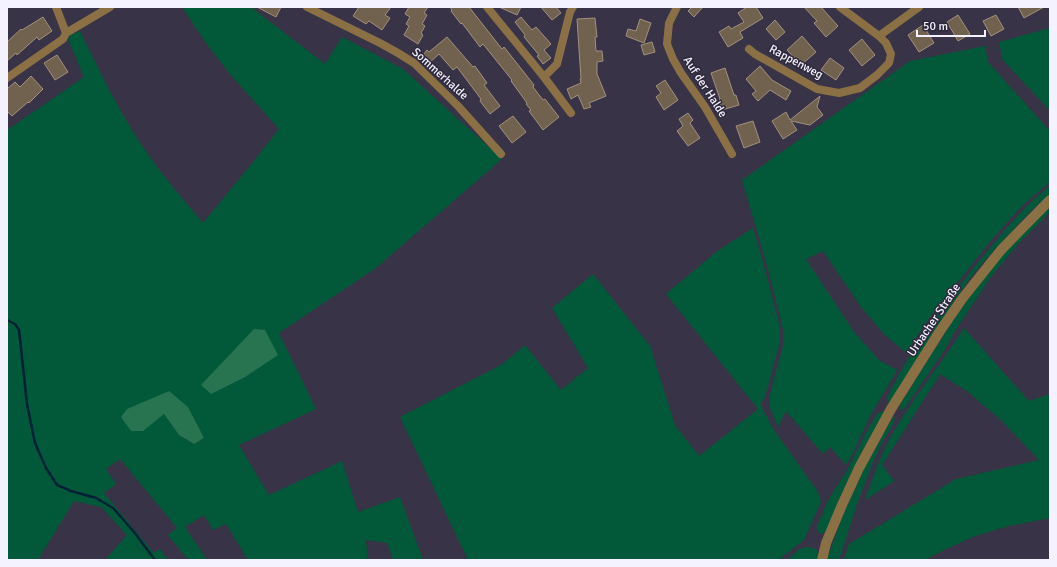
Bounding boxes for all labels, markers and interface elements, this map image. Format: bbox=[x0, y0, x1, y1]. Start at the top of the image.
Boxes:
scale bar bbox=[917, 12, 985, 38]
text: 50 m bbox=[923, 19, 948, 34]
street label: Rappenweg bbox=[766, 41, 826, 83]
street label: Sommerhalde bbox=[409, 45, 471, 103]
street label: Auf der Halde bbox=[680, 54, 730, 120]
street label: Urbacher Straße bbox=[904, 281, 964, 359]

